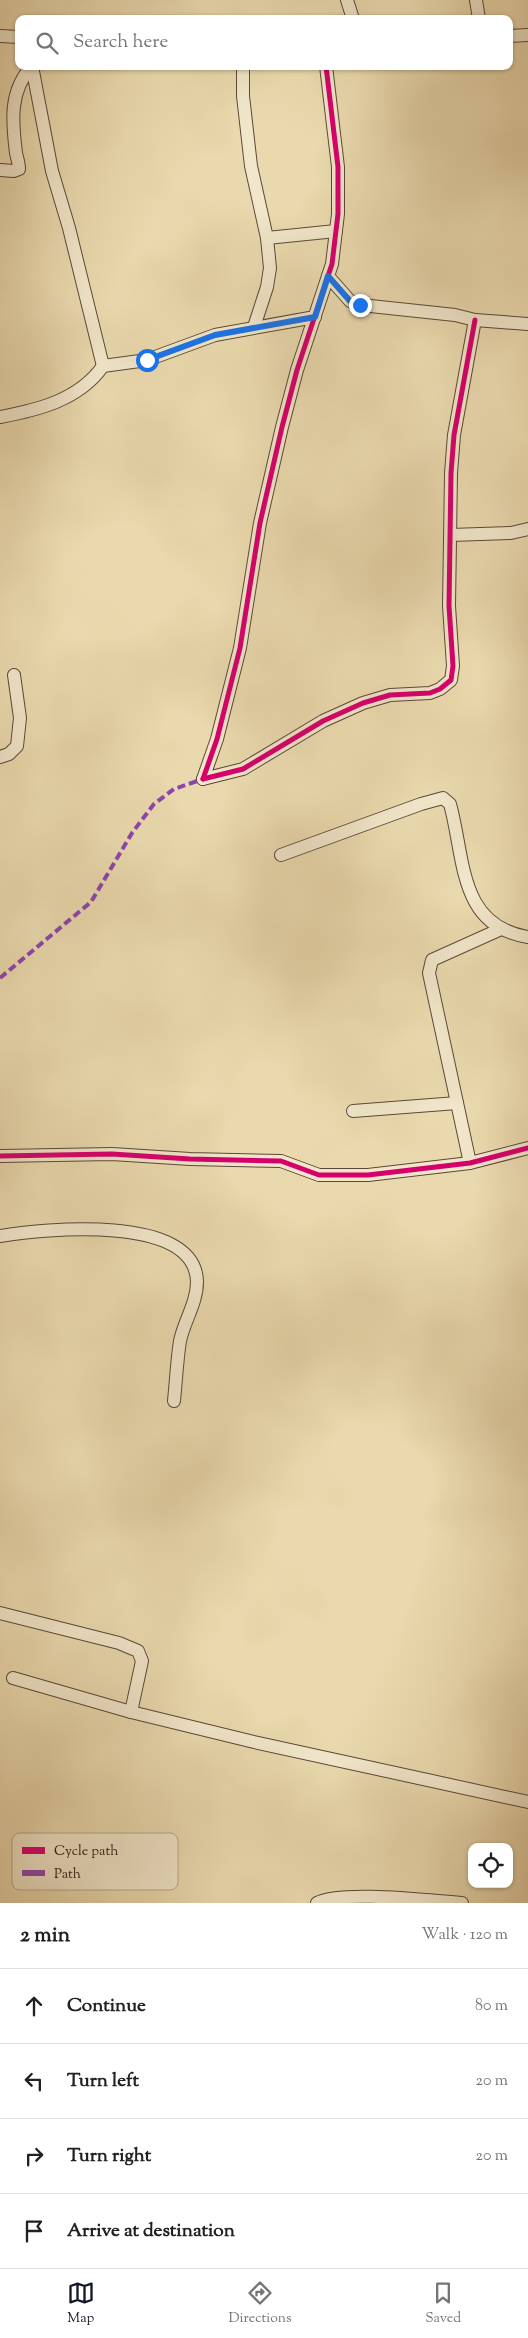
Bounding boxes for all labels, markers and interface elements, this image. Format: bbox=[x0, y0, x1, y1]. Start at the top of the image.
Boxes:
search box bbox=[15, 15, 513, 70]
icon: search bbox=[33, 29, 61, 57]
text: Search here bbox=[73, 29, 168, 56]
route end bbox=[349, 294, 372, 317]
route start bbox=[136, 349, 159, 372]
legend bbox=[12, 1833, 178, 1890]
text: Cycle path bbox=[54, 1842, 118, 1862]
map controls bbox=[468, 1843, 513, 1888]
button: locate bbox=[468, 1843, 513, 1888]
text: Path bbox=[54, 1865, 81, 1885]
text: 2 min bbox=[20, 1921, 70, 1951]
text: Walk · 120 m bbox=[422, 1924, 508, 1947]
icon: ahead bbox=[20, 1992, 48, 2020]
text: Continue bbox=[67, 1993, 146, 2020]
text: 80 m bbox=[475, 1995, 508, 2018]
icon: left bbox=[20, 2067, 48, 2095]
text: Turn left bbox=[67, 2068, 139, 2095]
text: 20 m bbox=[475, 2070, 508, 2093]
icon: right bbox=[20, 2142, 48, 2170]
text: Turn right bbox=[67, 2143, 151, 2170]
text: 20 m bbox=[475, 2145, 508, 2168]
icon: arrive bbox=[20, 2217, 48, 2245]
text: Arrive at destination bbox=[67, 2218, 235, 2245]
tab: Map bbox=[67, 2279, 95, 2329]
tab: Directions bbox=[228, 2279, 292, 2329]
tab: Saved bbox=[425, 2279, 461, 2329]

